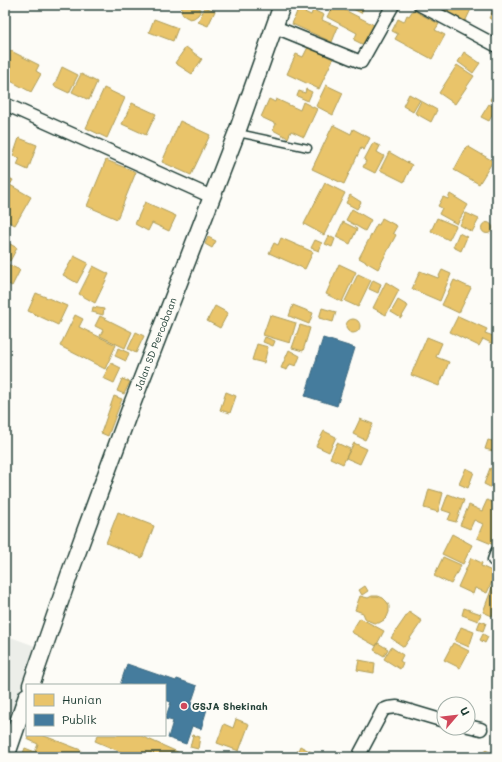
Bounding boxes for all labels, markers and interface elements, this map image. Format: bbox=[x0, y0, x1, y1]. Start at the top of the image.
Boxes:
street label: Jalan SD Percobaan bbox=[131, 295, 180, 392]
legend bbox=[26, 684, 166, 736]
text: Hunian bbox=[62, 691, 102, 707]
north arrow bbox=[436, 696, 476, 736]
place label: GSJA Shekinah bbox=[192, 699, 268, 713]
marker: GSJA Shekinah bbox=[179, 701, 189, 711]
text: U bbox=[457, 704, 474, 718]
text: Publik bbox=[62, 711, 97, 727]

